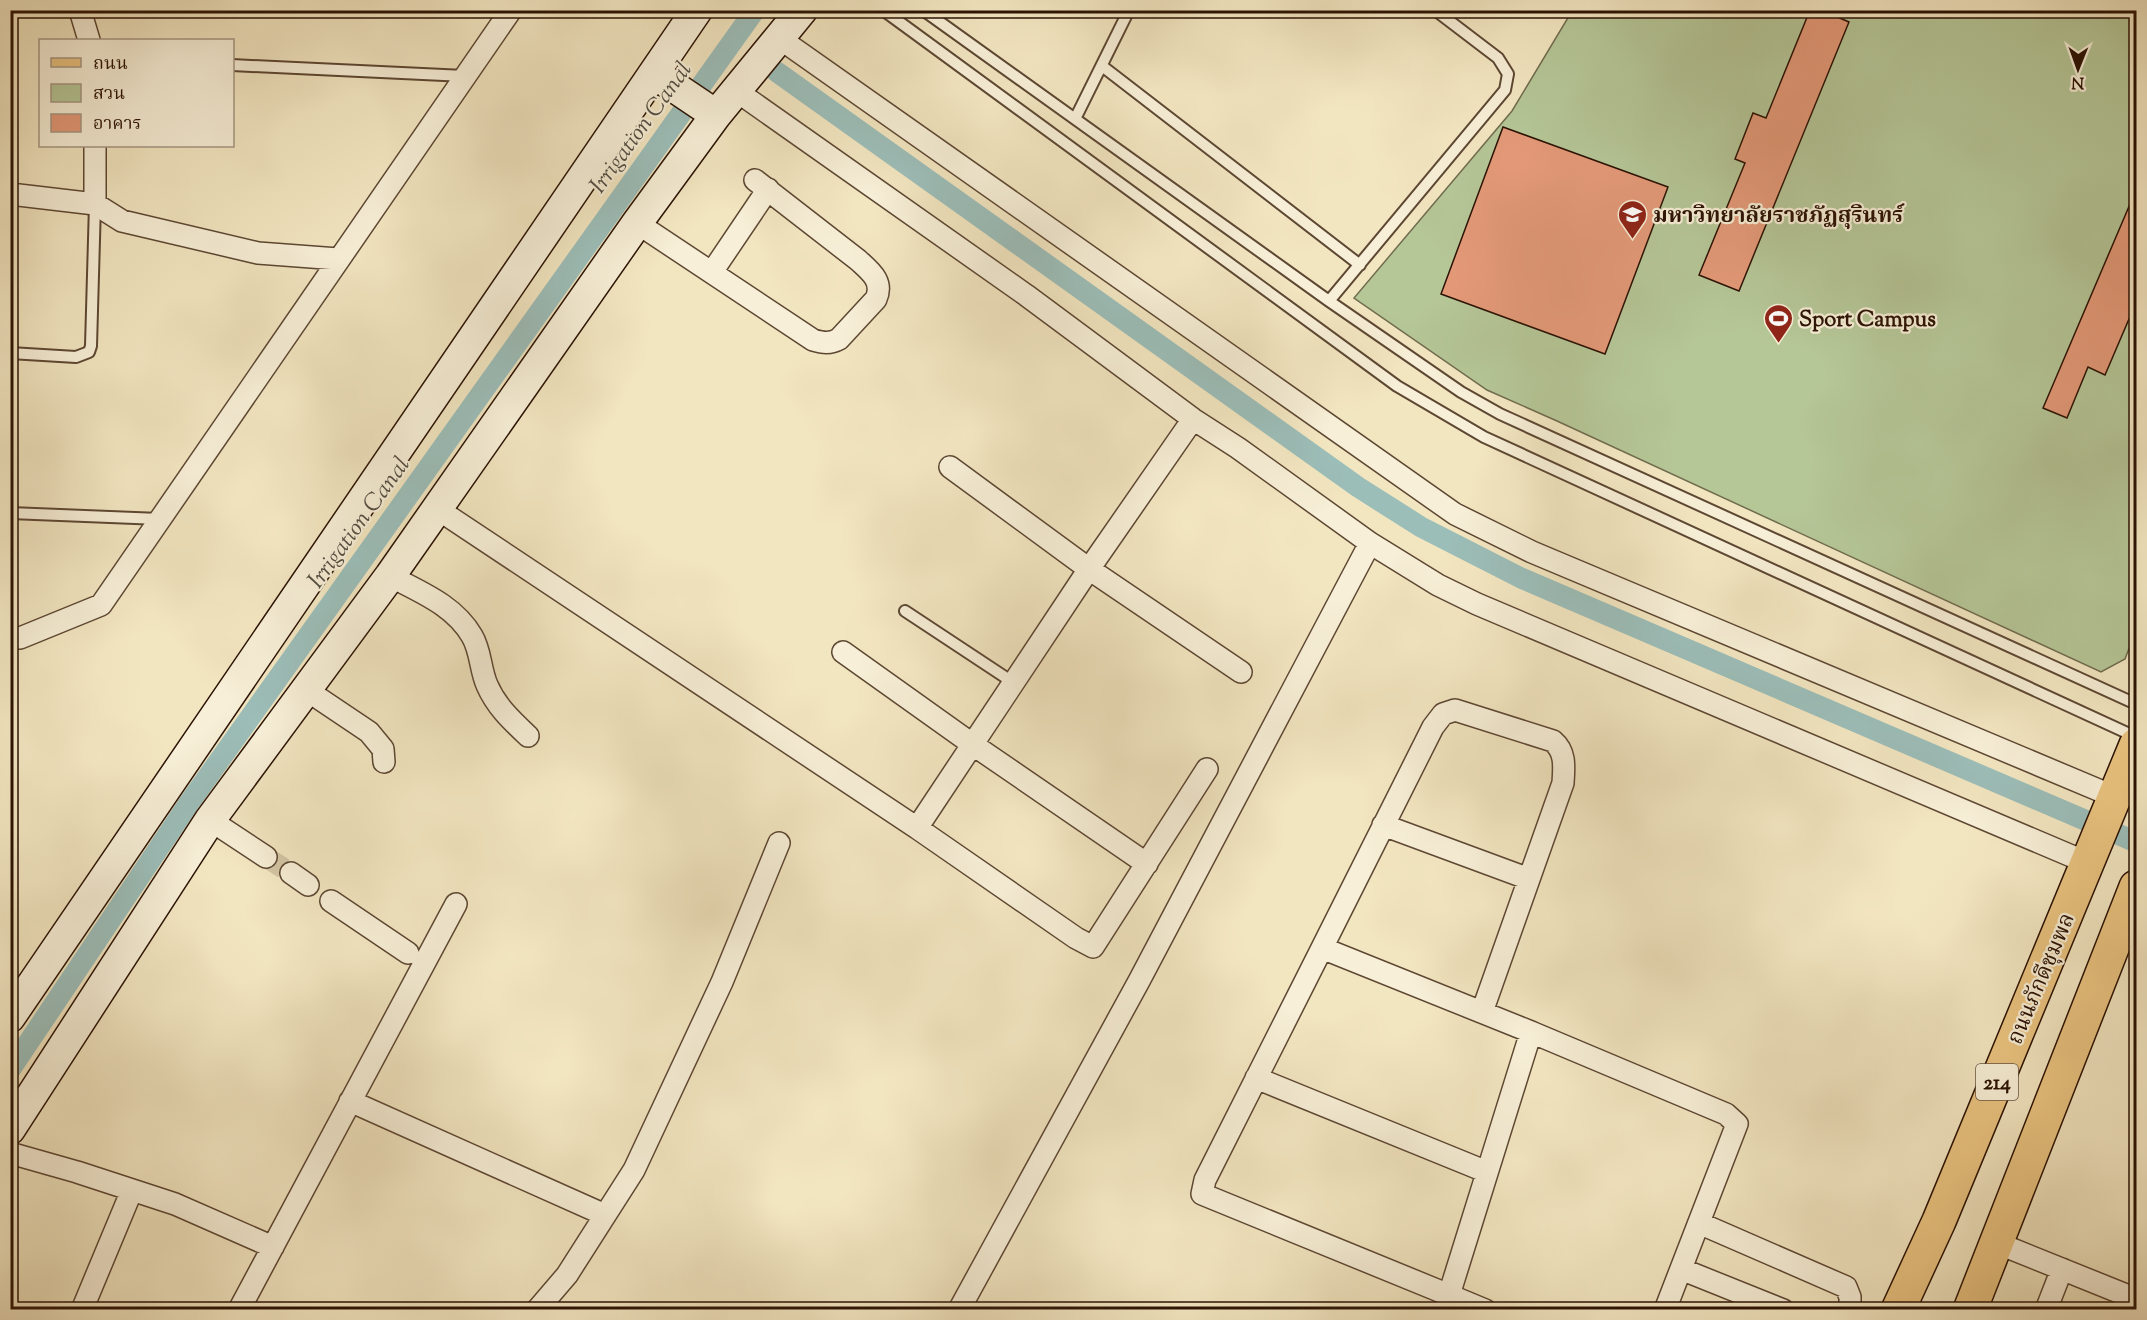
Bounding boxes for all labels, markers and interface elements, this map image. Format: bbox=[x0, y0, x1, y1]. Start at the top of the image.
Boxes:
legend bbox=[39, 39, 234, 147]
north arrow bbox=[2048, 39, 2108, 99]
text: ถนน bbox=[93, 52, 128, 78]
water label: Irrigation Canal bbox=[582, 55, 701, 201]
text: N bbox=[2071, 70, 2084, 93]
text: สวน bbox=[93, 82, 125, 108]
text: อาคาร bbox=[93, 112, 142, 138]
school or university icon: มหาวิทยาลัยราชภัฏสุรินทร์ bbox=[1616, 198, 1648, 240]
place label: มหาวิทยาลัยราชภัฏสุรินทร์ bbox=[1653, 201, 1905, 233]
sports icon: Sport Campus bbox=[1762, 302, 1794, 344]
place label: Sport Campus bbox=[1799, 305, 1936, 337]
water label: Irrigation Canal bbox=[300, 450, 419, 596]
street label: ถนนภักดีชุมพล bbox=[2001, 908, 2085, 1050]
road number: 214 bbox=[1976, 1064, 2018, 1100]

